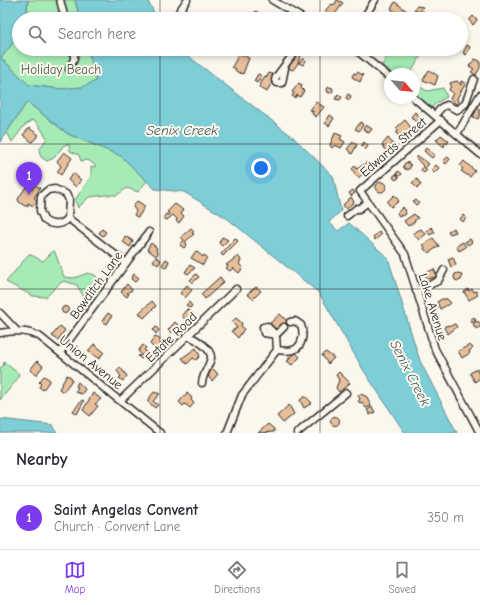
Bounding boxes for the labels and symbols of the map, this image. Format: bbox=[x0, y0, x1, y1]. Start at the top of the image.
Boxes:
park label: Holiday Beach bbox=[21, 62, 101, 77]
north arrow bbox=[384, 68, 420, 104]
street label: Edwards Street bbox=[357, 113, 430, 180]
water label: Senix Creek bbox=[146, 122, 218, 139]
your location bbox=[251, 158, 271, 178]
pin: 1 bbox=[16, 162, 42, 195]
street label: Bowditch Lane bbox=[66, 248, 126, 322]
street label: Lake Avenue bbox=[416, 272, 450, 343]
street label: Estate Road bbox=[142, 309, 200, 365]
street label: Union Avenue bbox=[56, 332, 126, 392]
water label: Senix Creek bbox=[386, 337, 434, 409]

